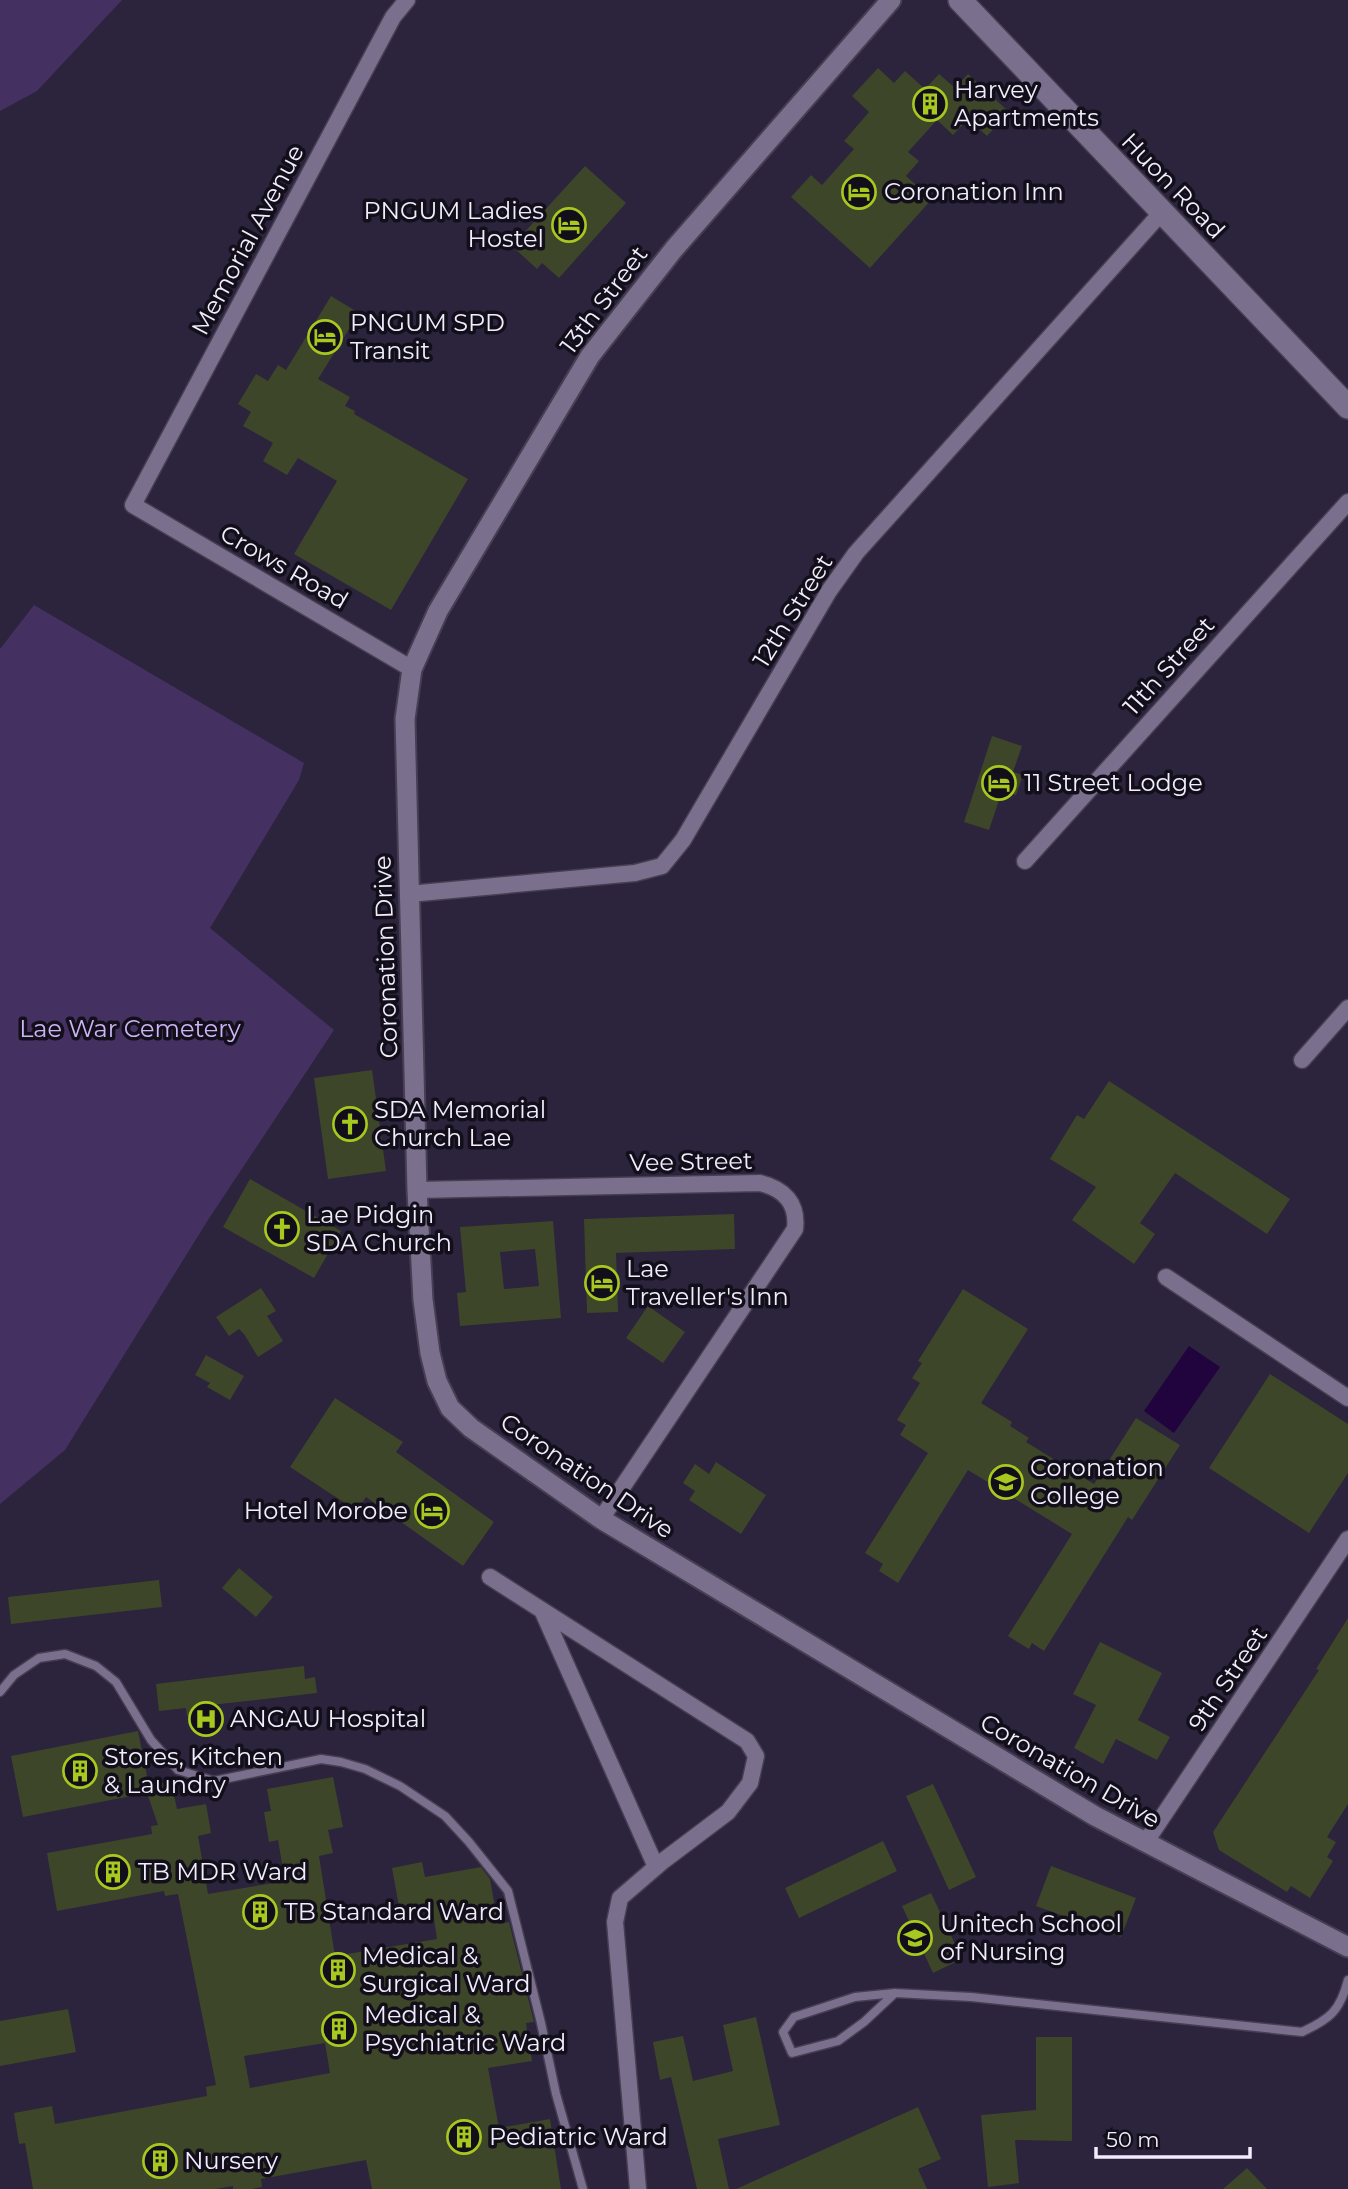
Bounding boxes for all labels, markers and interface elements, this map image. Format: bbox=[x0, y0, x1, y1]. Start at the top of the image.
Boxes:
place label: Harvey Apartments bbox=[954, 75, 1099, 132]
building icon: Harvey Apartments bbox=[911, 85, 949, 123]
street label: Huon Road bbox=[1116, 127, 1231, 245]
street label: Memorial Avenue bbox=[185, 140, 310, 340]
hotel icon: Coronation Inn bbox=[840, 173, 878, 211]
place label: Coronation Inn bbox=[884, 177, 1064, 206]
place label: PNGUM Ladies Hostel bbox=[363, 196, 544, 253]
hotel icon: PNGUM Ladies Hostel bbox=[550, 206, 588, 244]
street label: 13th Street bbox=[554, 240, 654, 359]
place label: PNGUM SPD Transit bbox=[350, 308, 505, 365]
hotel icon: PNGUM SPD Transit bbox=[306, 318, 344, 356]
street label: Crows Road bbox=[215, 518, 353, 615]
street label: 12th Street bbox=[747, 549, 839, 672]
street label: 11th Street bbox=[1117, 610, 1220, 721]
hotel icon: 11 Street Lodge bbox=[980, 764, 1018, 802]
place label: 11 Street Lodge bbox=[1024, 768, 1203, 797]
street label: Coronation Drive bbox=[367, 855, 404, 1059]
park label: Lae War Cemetery bbox=[19, 1014, 241, 1043]
place label: SDA Memorial Church Lae bbox=[374, 1095, 546, 1152]
church icon: SDA Memorial Church Lae bbox=[331, 1105, 369, 1143]
street label: Vee Street bbox=[629, 1146, 753, 1177]
place label: Lae Pidgin SDA Church bbox=[306, 1200, 452, 1257]
church icon: Lae Pidgin SDA Church bbox=[263, 1210, 301, 1248]
place label: Lae Traveller's Inn bbox=[626, 1254, 789, 1311]
hotel icon: Lae Traveller's Inn bbox=[583, 1264, 621, 1302]
street label: Coronation Drive bbox=[495, 1407, 679, 1544]
place label: Coronation College bbox=[1030, 1453, 1164, 1510]
school or university icon: Coronation College bbox=[987, 1463, 1025, 1501]
hotel icon: Hotel Morobe bbox=[413, 1492, 451, 1530]
place label: Hotel Morobe bbox=[244, 1496, 408, 1525]
street label: 9th Street bbox=[1182, 1621, 1273, 1736]
hospital icon: ANGAU Hospital bbox=[187, 1700, 225, 1738]
place label: ANGAU Hospital bbox=[230, 1704, 426, 1733]
street label: Coronation Drive bbox=[975, 1707, 1165, 1834]
place label: Stores, Kitchen & Laundry bbox=[104, 1742, 283, 1799]
building icon: Stores, Kitchen & Laundry bbox=[61, 1752, 99, 1790]
building icon: TB MDR Ward bbox=[94, 1853, 132, 1891]
place label: TB MDR Ward bbox=[138, 1857, 308, 1886]
building icon: TB Standard Ward bbox=[241, 1893, 279, 1931]
place label: TB Standard Ward bbox=[284, 1897, 504, 1926]
place label: Unitech School of Nursing bbox=[940, 1909, 1122, 1966]
school or university icon: Unitech School of Nursing bbox=[896, 1919, 934, 1957]
place label: Medical & Surgical Ward bbox=[362, 1941, 531, 1998]
building icon: Medical & Surgical Ward bbox=[319, 1951, 357, 1989]
place label: Medical & Psychiatric Ward bbox=[364, 2000, 566, 2057]
building icon: Medical & Psychiatric Ward bbox=[320, 2010, 358, 2048]
scale bar bbox=[1096, 2116, 1250, 2160]
building icon: Pediatric Ward bbox=[445, 2118, 483, 2156]
place label: Pediatric Ward bbox=[489, 2122, 668, 2151]
text: 50 m bbox=[1106, 2127, 1160, 2152]
building icon: Nursery bbox=[141, 2142, 179, 2180]
place label: Nursery bbox=[184, 2146, 278, 2175]

